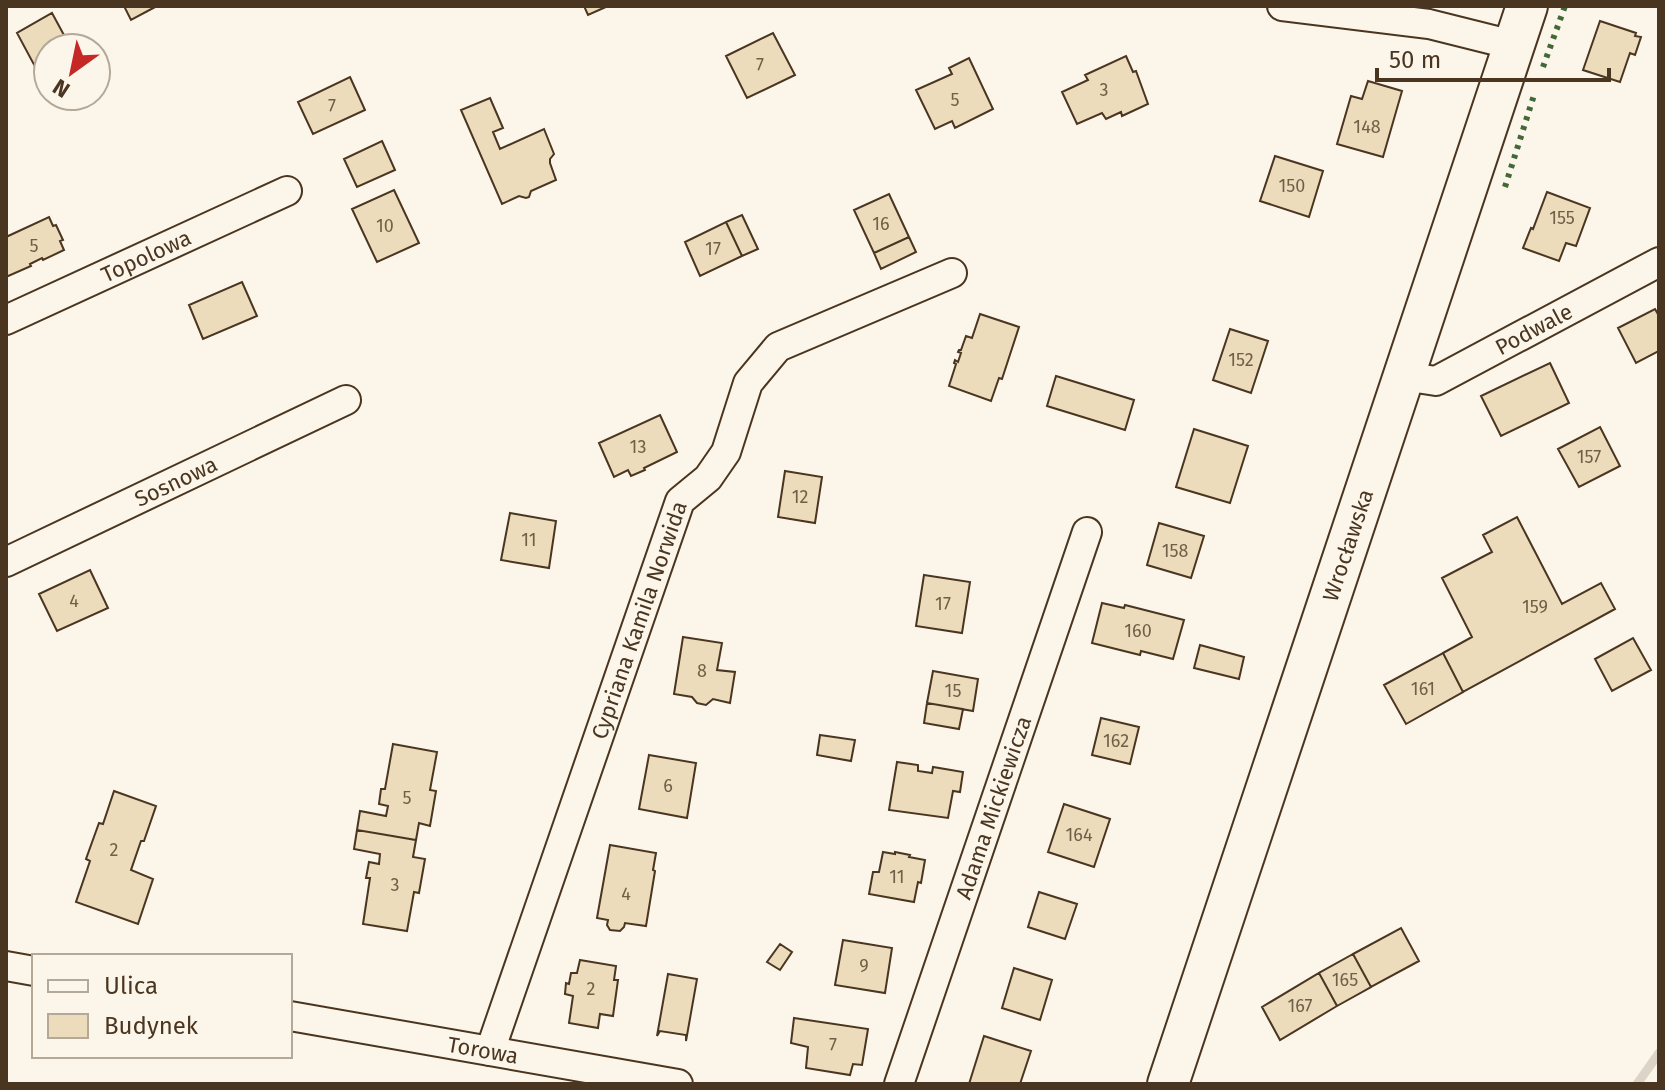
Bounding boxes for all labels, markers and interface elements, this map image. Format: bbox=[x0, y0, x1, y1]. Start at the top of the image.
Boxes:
north arrow bbox=[32, 32, 112, 112]
scale bar bbox=[1377, 32, 1609, 82]
text: 50 m bbox=[1389, 46, 1441, 74]
house number: 7 bbox=[756, 54, 764, 76]
text: N bbox=[48, 73, 75, 104]
house number: 3 bbox=[1100, 79, 1108, 101]
house number: 5 bbox=[950, 89, 960, 111]
house number: 7 bbox=[328, 95, 336, 117]
house number: 148 bbox=[1353, 116, 1381, 138]
house number: 150 bbox=[1279, 175, 1305, 197]
house number: 155 bbox=[1549, 207, 1575, 229]
house number: 16 bbox=[872, 213, 890, 235]
house number: 10 bbox=[376, 215, 394, 237]
street label: Topolowa bbox=[97, 224, 195, 288]
house number: 5 bbox=[29, 235, 39, 257]
house number: 17 bbox=[705, 238, 721, 260]
street label: Podwale bbox=[1491, 298, 1577, 361]
house number: 152 bbox=[1228, 349, 1254, 371]
house number: 13 bbox=[630, 436, 646, 458]
house number: 157 bbox=[1577, 446, 1601, 468]
street label: Sosnowa bbox=[130, 450, 222, 513]
house number: 12 bbox=[792, 486, 808, 508]
street label: Wrocławska bbox=[1317, 486, 1379, 605]
street label: Cypriana Kamila Norwida bbox=[586, 498, 693, 743]
house number: 11 bbox=[521, 529, 537, 551]
house number: 158 bbox=[1162, 540, 1188, 562]
house number: 4 bbox=[69, 590, 79, 612]
house number: 17 bbox=[935, 593, 951, 615]
house number: 159 bbox=[1522, 596, 1548, 618]
house number: 160 bbox=[1124, 620, 1152, 642]
house number: 8 bbox=[697, 660, 707, 682]
house number: 161 bbox=[1411, 678, 1435, 700]
house number: 15 bbox=[945, 680, 961, 702]
street label: Adama Mickiewicza bbox=[950, 713, 1037, 903]
house number: 162 bbox=[1103, 730, 1129, 752]
house number: 6 bbox=[663, 775, 673, 797]
house number: 5 bbox=[402, 787, 412, 809]
house number: 164 bbox=[1066, 824, 1093, 846]
house number: 2 bbox=[110, 839, 119, 861]
house number: 11 bbox=[889, 866, 905, 888]
house number: 3 bbox=[391, 874, 399, 896]
house number: 4 bbox=[621, 883, 631, 905]
legend bbox=[32, 954, 292, 1058]
house number: 9 bbox=[859, 955, 869, 977]
house number: 165 bbox=[1332, 969, 1358, 991]
text: Ulica bbox=[104, 972, 158, 1000]
house number: 2 bbox=[587, 978, 596, 1000]
house number: 167 bbox=[1288, 995, 1312, 1017]
text: Budynek bbox=[104, 1012, 199, 1040]
street label: Torowa bbox=[446, 1031, 520, 1070]
house number: 7 bbox=[829, 1034, 837, 1056]

